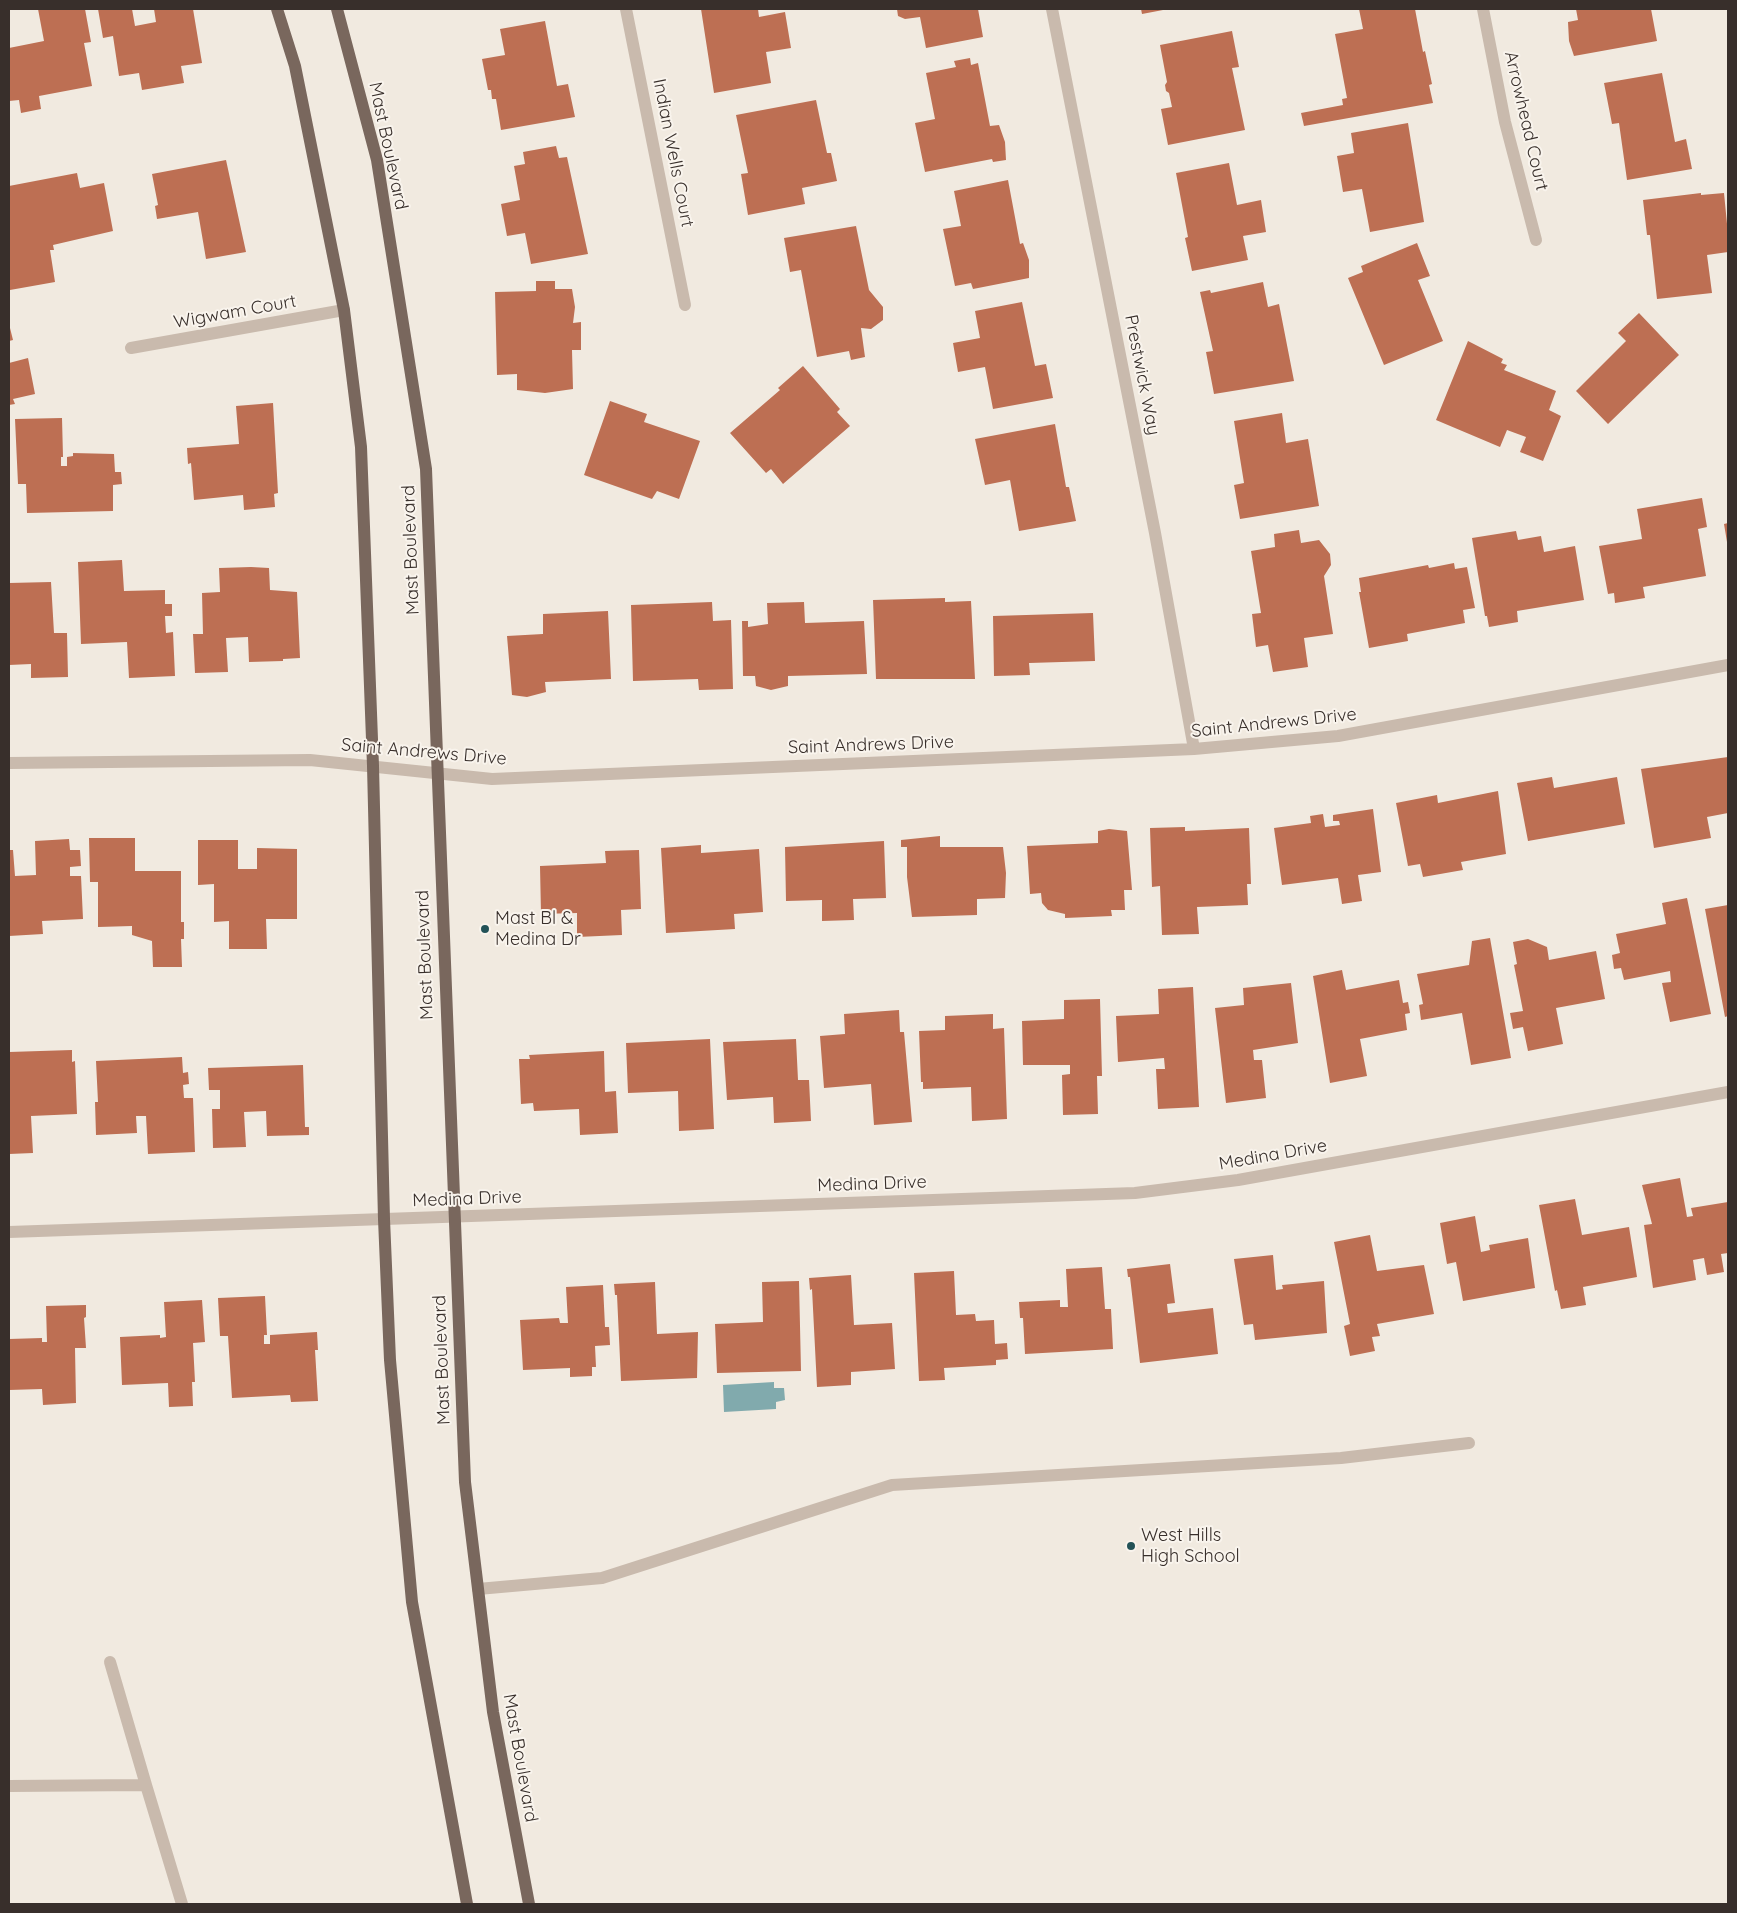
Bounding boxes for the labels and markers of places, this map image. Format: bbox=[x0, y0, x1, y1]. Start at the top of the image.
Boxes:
place label: Mast Bl & Medina Dr bbox=[495, 908, 581, 951]
marker: Mast Bl & Medina Dr bbox=[479, 923, 491, 935]
place label: West Hills High School bbox=[1141, 1525, 1240, 1568]
marker: West Hills High School bbox=[1125, 1540, 1137, 1552]

